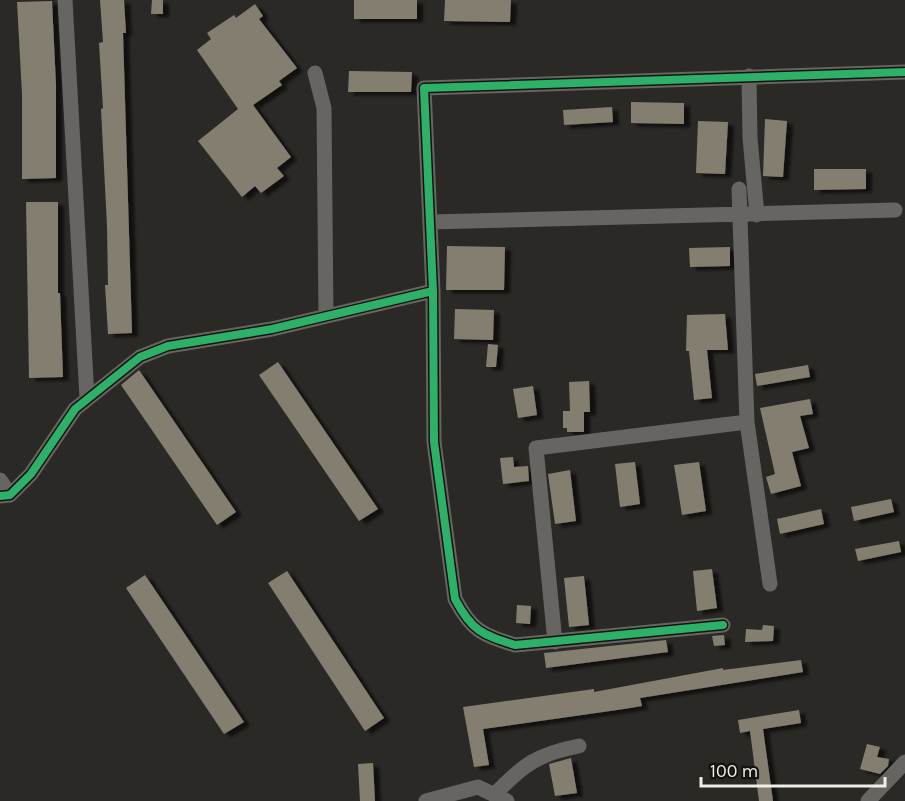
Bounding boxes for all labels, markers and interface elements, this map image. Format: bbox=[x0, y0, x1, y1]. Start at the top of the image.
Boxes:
scale bar bbox=[701, 750, 886, 788]
text: 100 m bbox=[710, 760, 758, 782]

